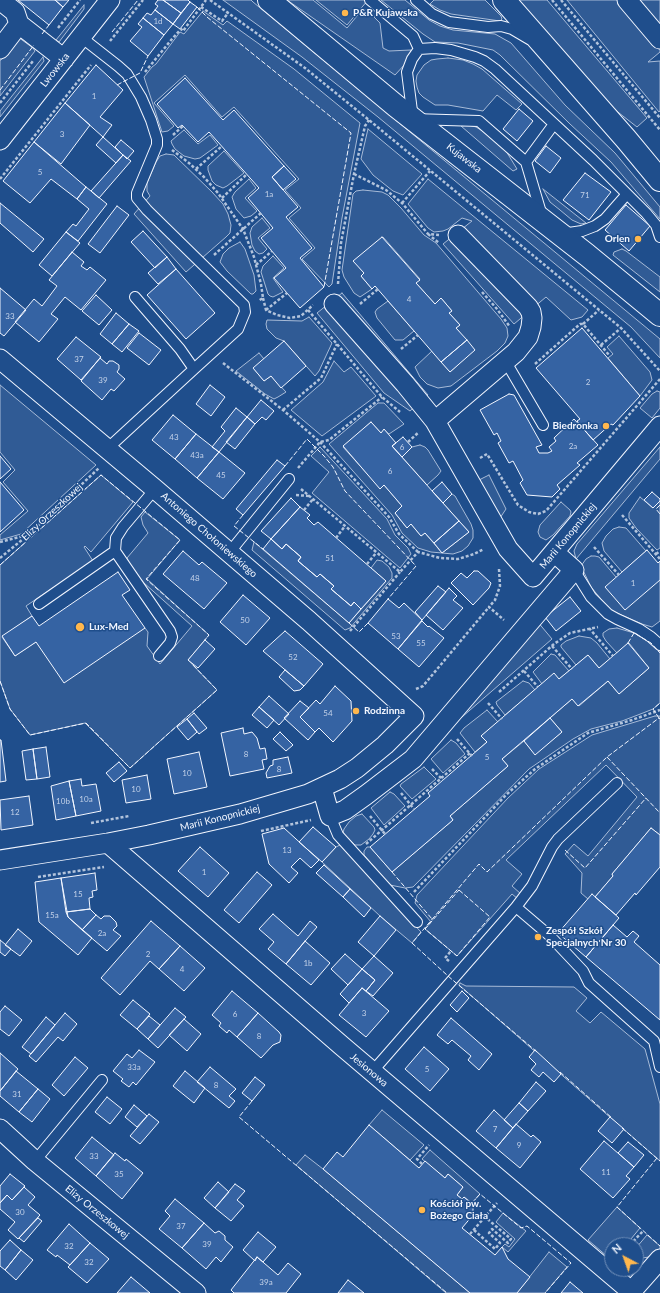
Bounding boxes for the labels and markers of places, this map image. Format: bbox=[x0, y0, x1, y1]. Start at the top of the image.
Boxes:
place label: P&R Kujawska bbox=[353, 7, 418, 19]
marker: P&R Kujawska bbox=[340, 8, 350, 18]
place label: Orlen bbox=[605, 233, 630, 245]
marker: Orlen bbox=[633, 234, 643, 244]
place label: Biedronka bbox=[553, 420, 598, 432]
marker: Biedronka bbox=[601, 421, 611, 431]
marker: Lux-Med bbox=[74, 621, 86, 633]
place label: Lux-Med bbox=[89, 621, 129, 633]
place label: Rodzinna bbox=[364, 705, 405, 717]
marker: Rodzinna bbox=[351, 706, 361, 716]
place label: Zespół Szkół Specjalnych Nr 30 bbox=[546, 925, 626, 948]
marker: Zespół Szkół Specjalnych Nr 30 bbox=[533, 932, 543, 942]
place label: Kościół pw. Bożego Ciała bbox=[430, 1198, 488, 1222]
marker: Kościół pw. Bożego Ciała bbox=[417, 1205, 427, 1215]

